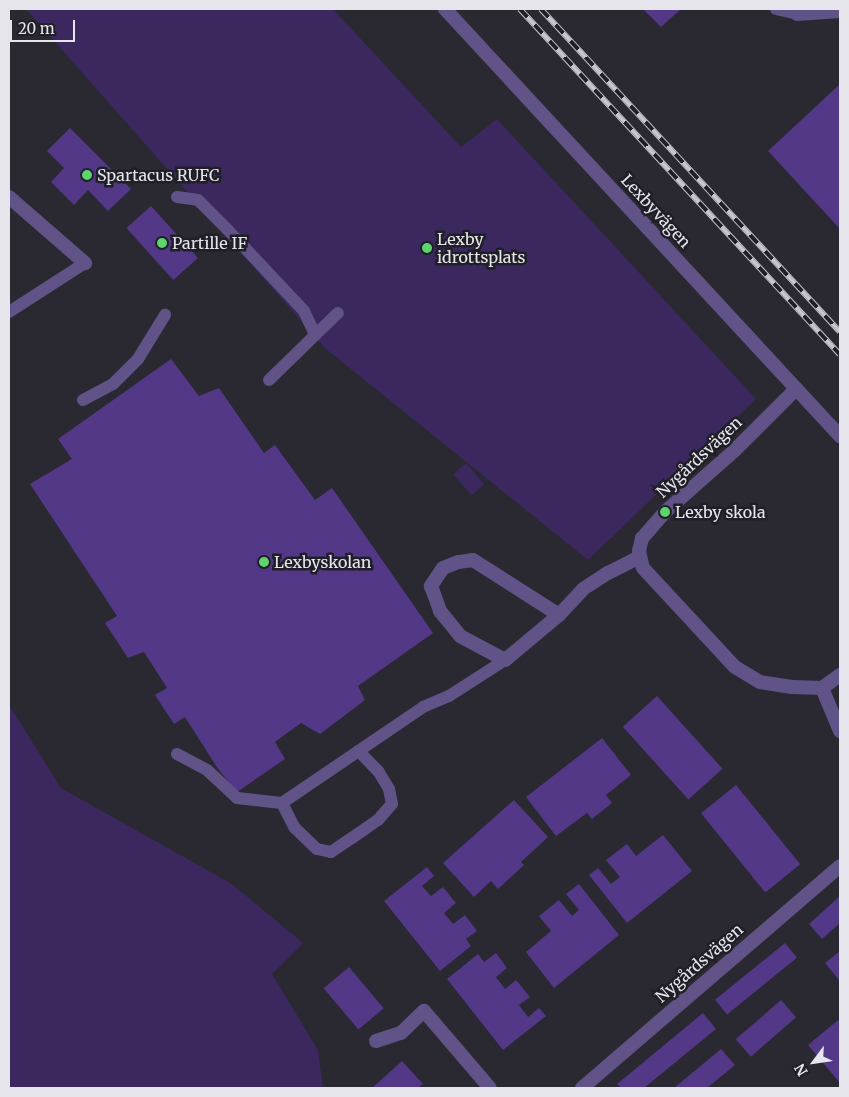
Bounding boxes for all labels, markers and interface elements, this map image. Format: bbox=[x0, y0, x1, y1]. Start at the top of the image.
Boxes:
scale bar bbox=[12, 10, 78, 42]
text: 20 m bbox=[18, 19, 55, 38]
place label: Spartacus RUFC bbox=[97, 165, 219, 185]
marker: Spartacus RUFC bbox=[81, 169, 93, 181]
street label: Lexbyvägen bbox=[617, 170, 695, 252]
place label: Lexby idrottsplats bbox=[437, 229, 525, 267]
place label: Partille IF bbox=[172, 233, 247, 253]
marker: Partille IF bbox=[156, 237, 168, 249]
marker: Lexby idrottsplats bbox=[421, 242, 433, 254]
street label: Nygårdsvägen bbox=[652, 413, 746, 501]
place label: Lexby skola bbox=[675, 502, 766, 522]
marker: Lexby skola bbox=[659, 506, 671, 518]
place label: Lexbyskolan bbox=[274, 552, 371, 572]
marker: Lexbyskolan bbox=[258, 556, 270, 568]
street label: Nygårdsvägen bbox=[651, 920, 747, 1006]
north arrow bbox=[789, 1037, 839, 1087]
text: N bbox=[791, 1060, 812, 1079]

